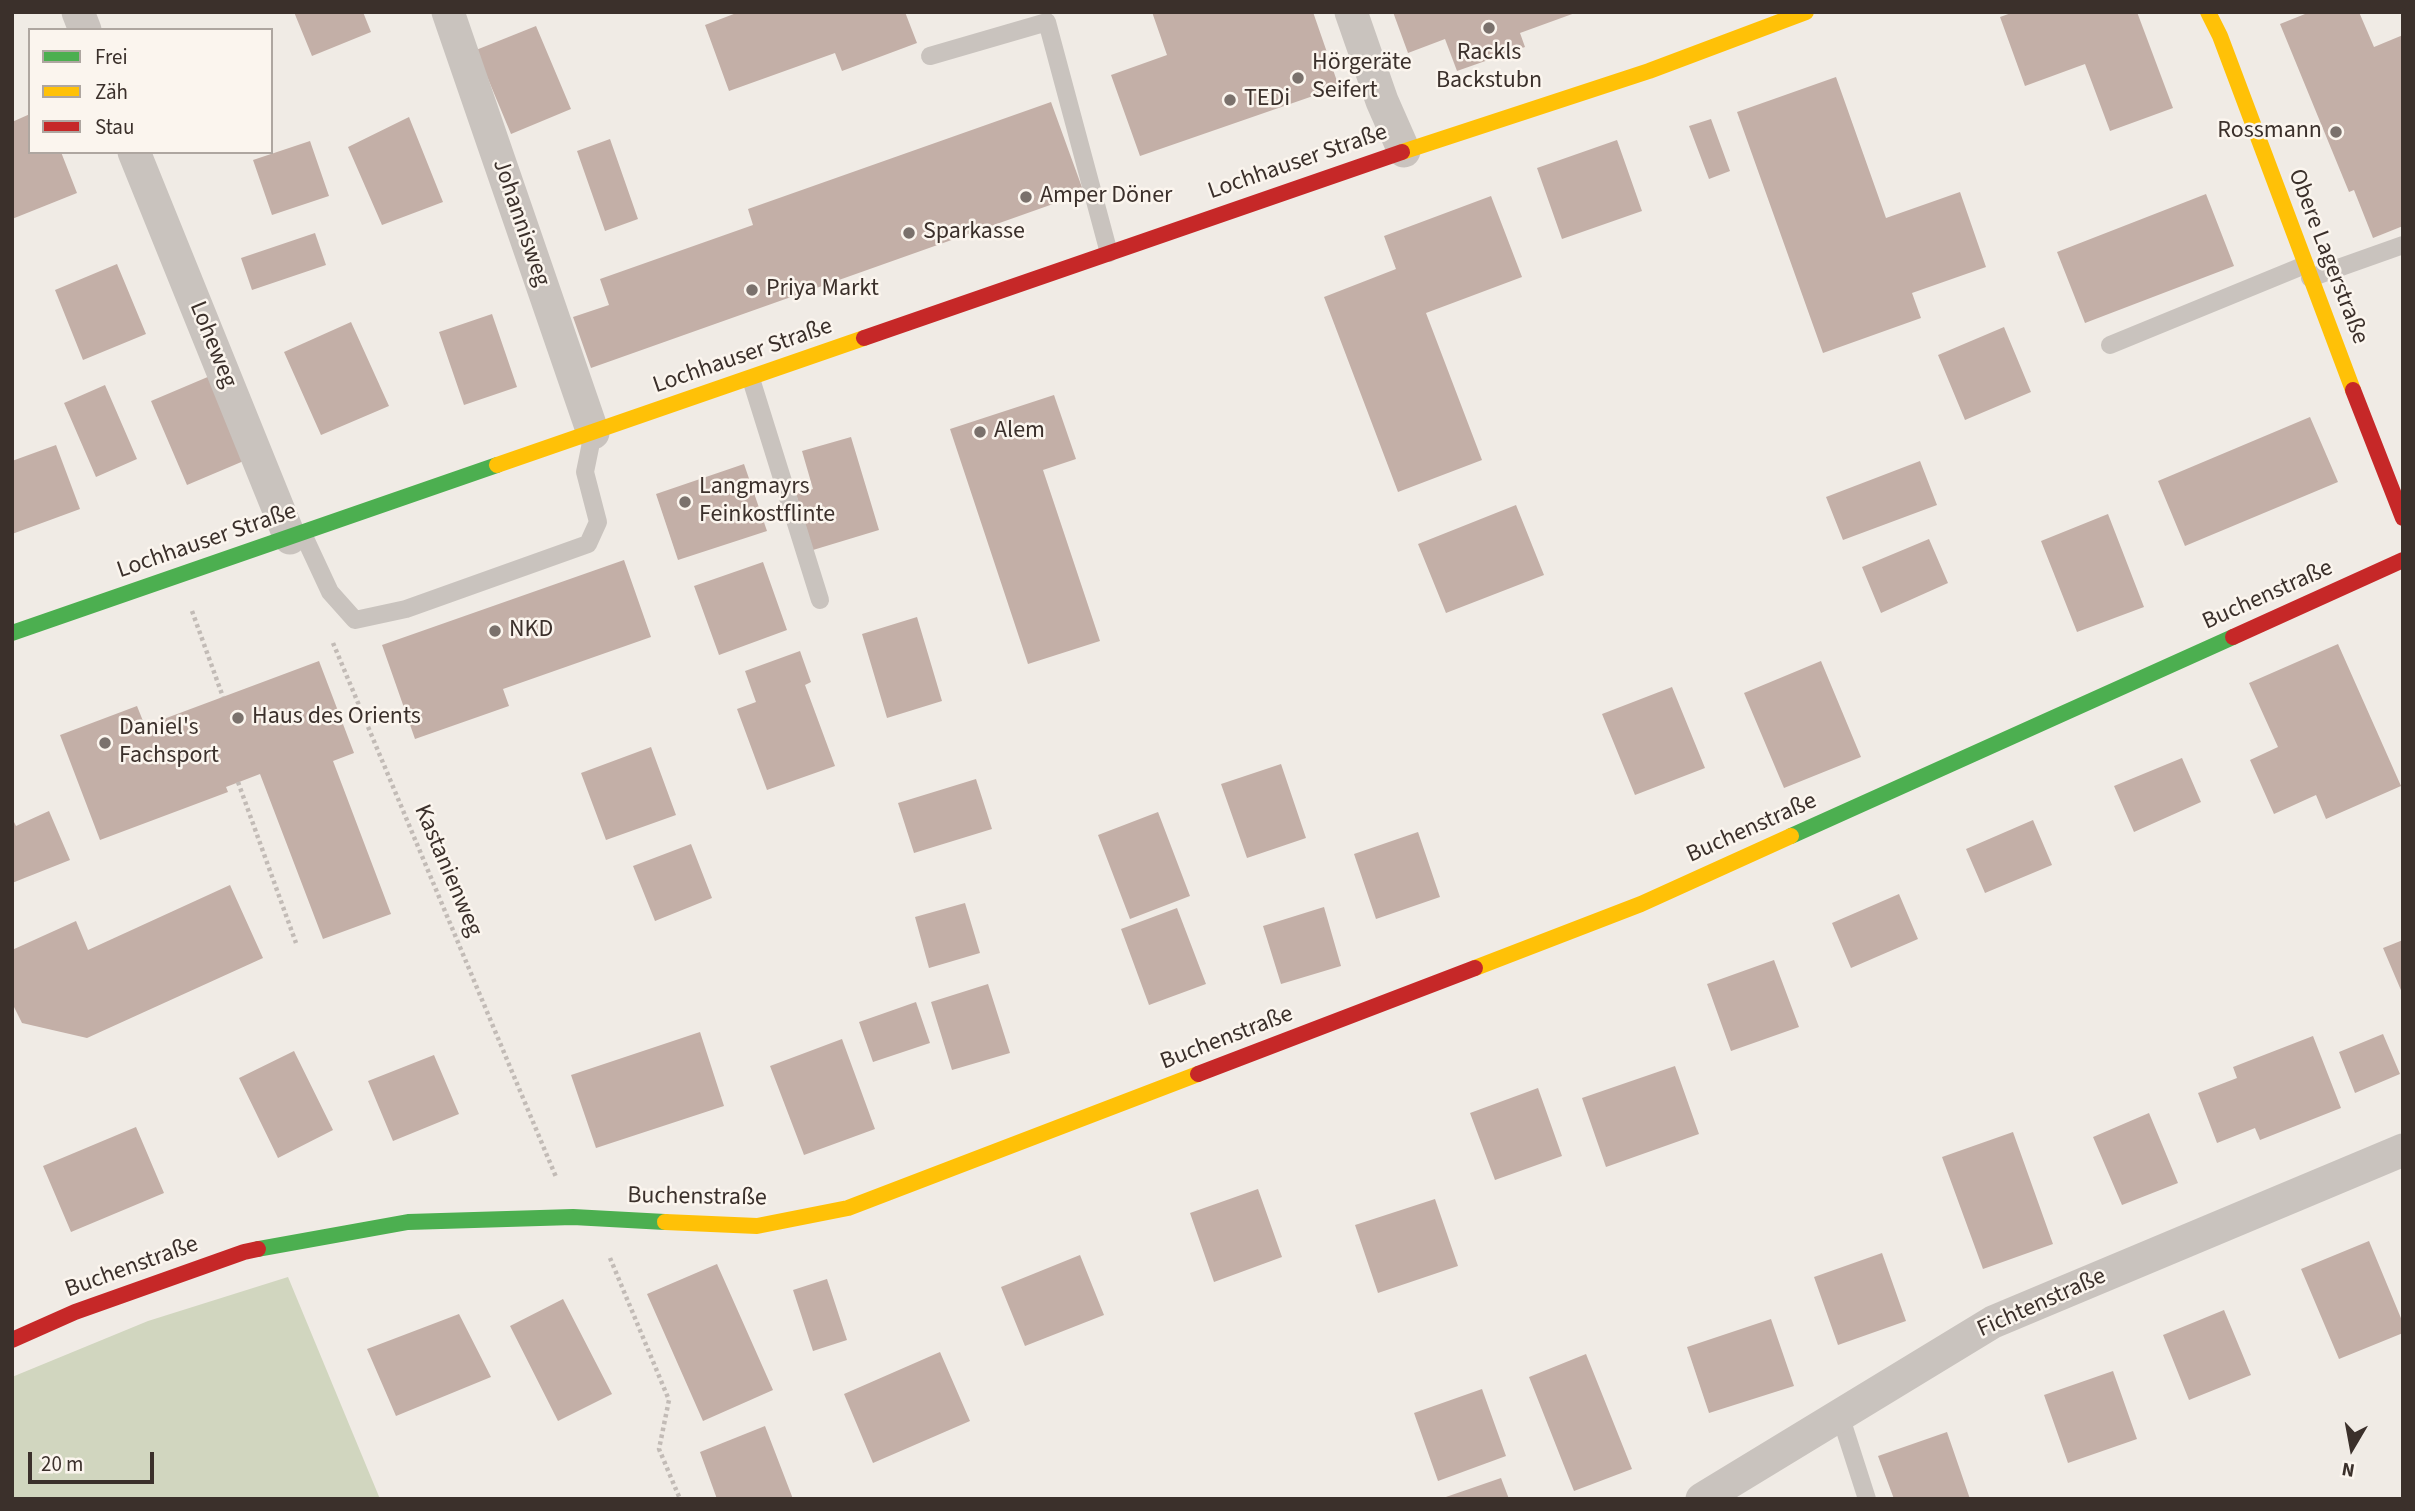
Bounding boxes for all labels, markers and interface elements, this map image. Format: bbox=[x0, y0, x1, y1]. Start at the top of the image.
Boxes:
marker: Rackls Backstubn bbox=[1481, 20, 1497, 36]
legend bbox=[28, 28, 273, 154]
place label: Rackls Backstubn bbox=[1436, 40, 1542, 96]
text: Frei bbox=[95, 42, 128, 72]
place label: Hörgeräte Seifert bbox=[1312, 50, 1412, 106]
marker: Hörgeräte Seifert bbox=[1290, 70, 1306, 86]
text: Zäh bbox=[95, 77, 128, 107]
place label: TEDi bbox=[1244, 86, 1290, 114]
marker: TEDi bbox=[1222, 92, 1238, 108]
text: Stau bbox=[95, 112, 134, 142]
place label: Rossmann bbox=[2217, 118, 2322, 146]
street label: Lochhauser Straße bbox=[1205, 119, 1391, 207]
marker: Rossmann bbox=[2328, 124, 2344, 140]
street label: Johannisweg bbox=[485, 156, 555, 290]
street label: Obere Lagerstraße bbox=[2280, 166, 2374, 348]
place label: Amper Döner bbox=[1040, 183, 1172, 211]
marker: Amper Döner bbox=[1018, 189, 1034, 205]
place label: Sparkasse bbox=[923, 219, 1025, 247]
marker: Sparkasse bbox=[901, 225, 917, 241]
place label: Priya Markt bbox=[766, 276, 879, 304]
marker: Priya Markt bbox=[744, 282, 760, 298]
street label: Loheweg bbox=[182, 298, 242, 392]
street label: Lochhauser Straße bbox=[650, 313, 836, 401]
place label: Alem bbox=[994, 418, 1045, 446]
marker: Alem bbox=[972, 424, 988, 440]
place label: Langmayrs Feinkostflinte bbox=[699, 474, 835, 530]
marker: Langmayrs Feinkostflinte bbox=[677, 494, 693, 510]
street label: Lochhauser Straße bbox=[114, 498, 300, 586]
street label: Buchenstraße bbox=[2198, 554, 2338, 638]
place label: NKD bbox=[509, 617, 553, 645]
marker: NKD bbox=[487, 623, 503, 639]
place label: Haus des Orients bbox=[252, 704, 421, 732]
marker: Haus des Orients bbox=[230, 710, 246, 726]
place label: Daniel's Fachsport bbox=[119, 715, 219, 771]
marker: Daniel's Fachsport bbox=[97, 735, 113, 751]
street label: Buchenstraße bbox=[1682, 787, 1822, 871]
street label: Kastanienweg bbox=[406, 801, 488, 941]
street label: Buchenstraße bbox=[1157, 1001, 1297, 1077]
street label: Buchenstraße bbox=[627, 1182, 767, 1214]
street label: Buchenstraße bbox=[62, 1231, 202, 1305]
street label: Fichtenstraße bbox=[1973, 1263, 2111, 1345]
north arrow bbox=[2317, 1413, 2387, 1483]
scale bar bbox=[32, 1438, 158, 1482]
text: 20 m bbox=[41, 1449, 83, 1479]
text: N bbox=[2340, 1455, 2357, 1484]

